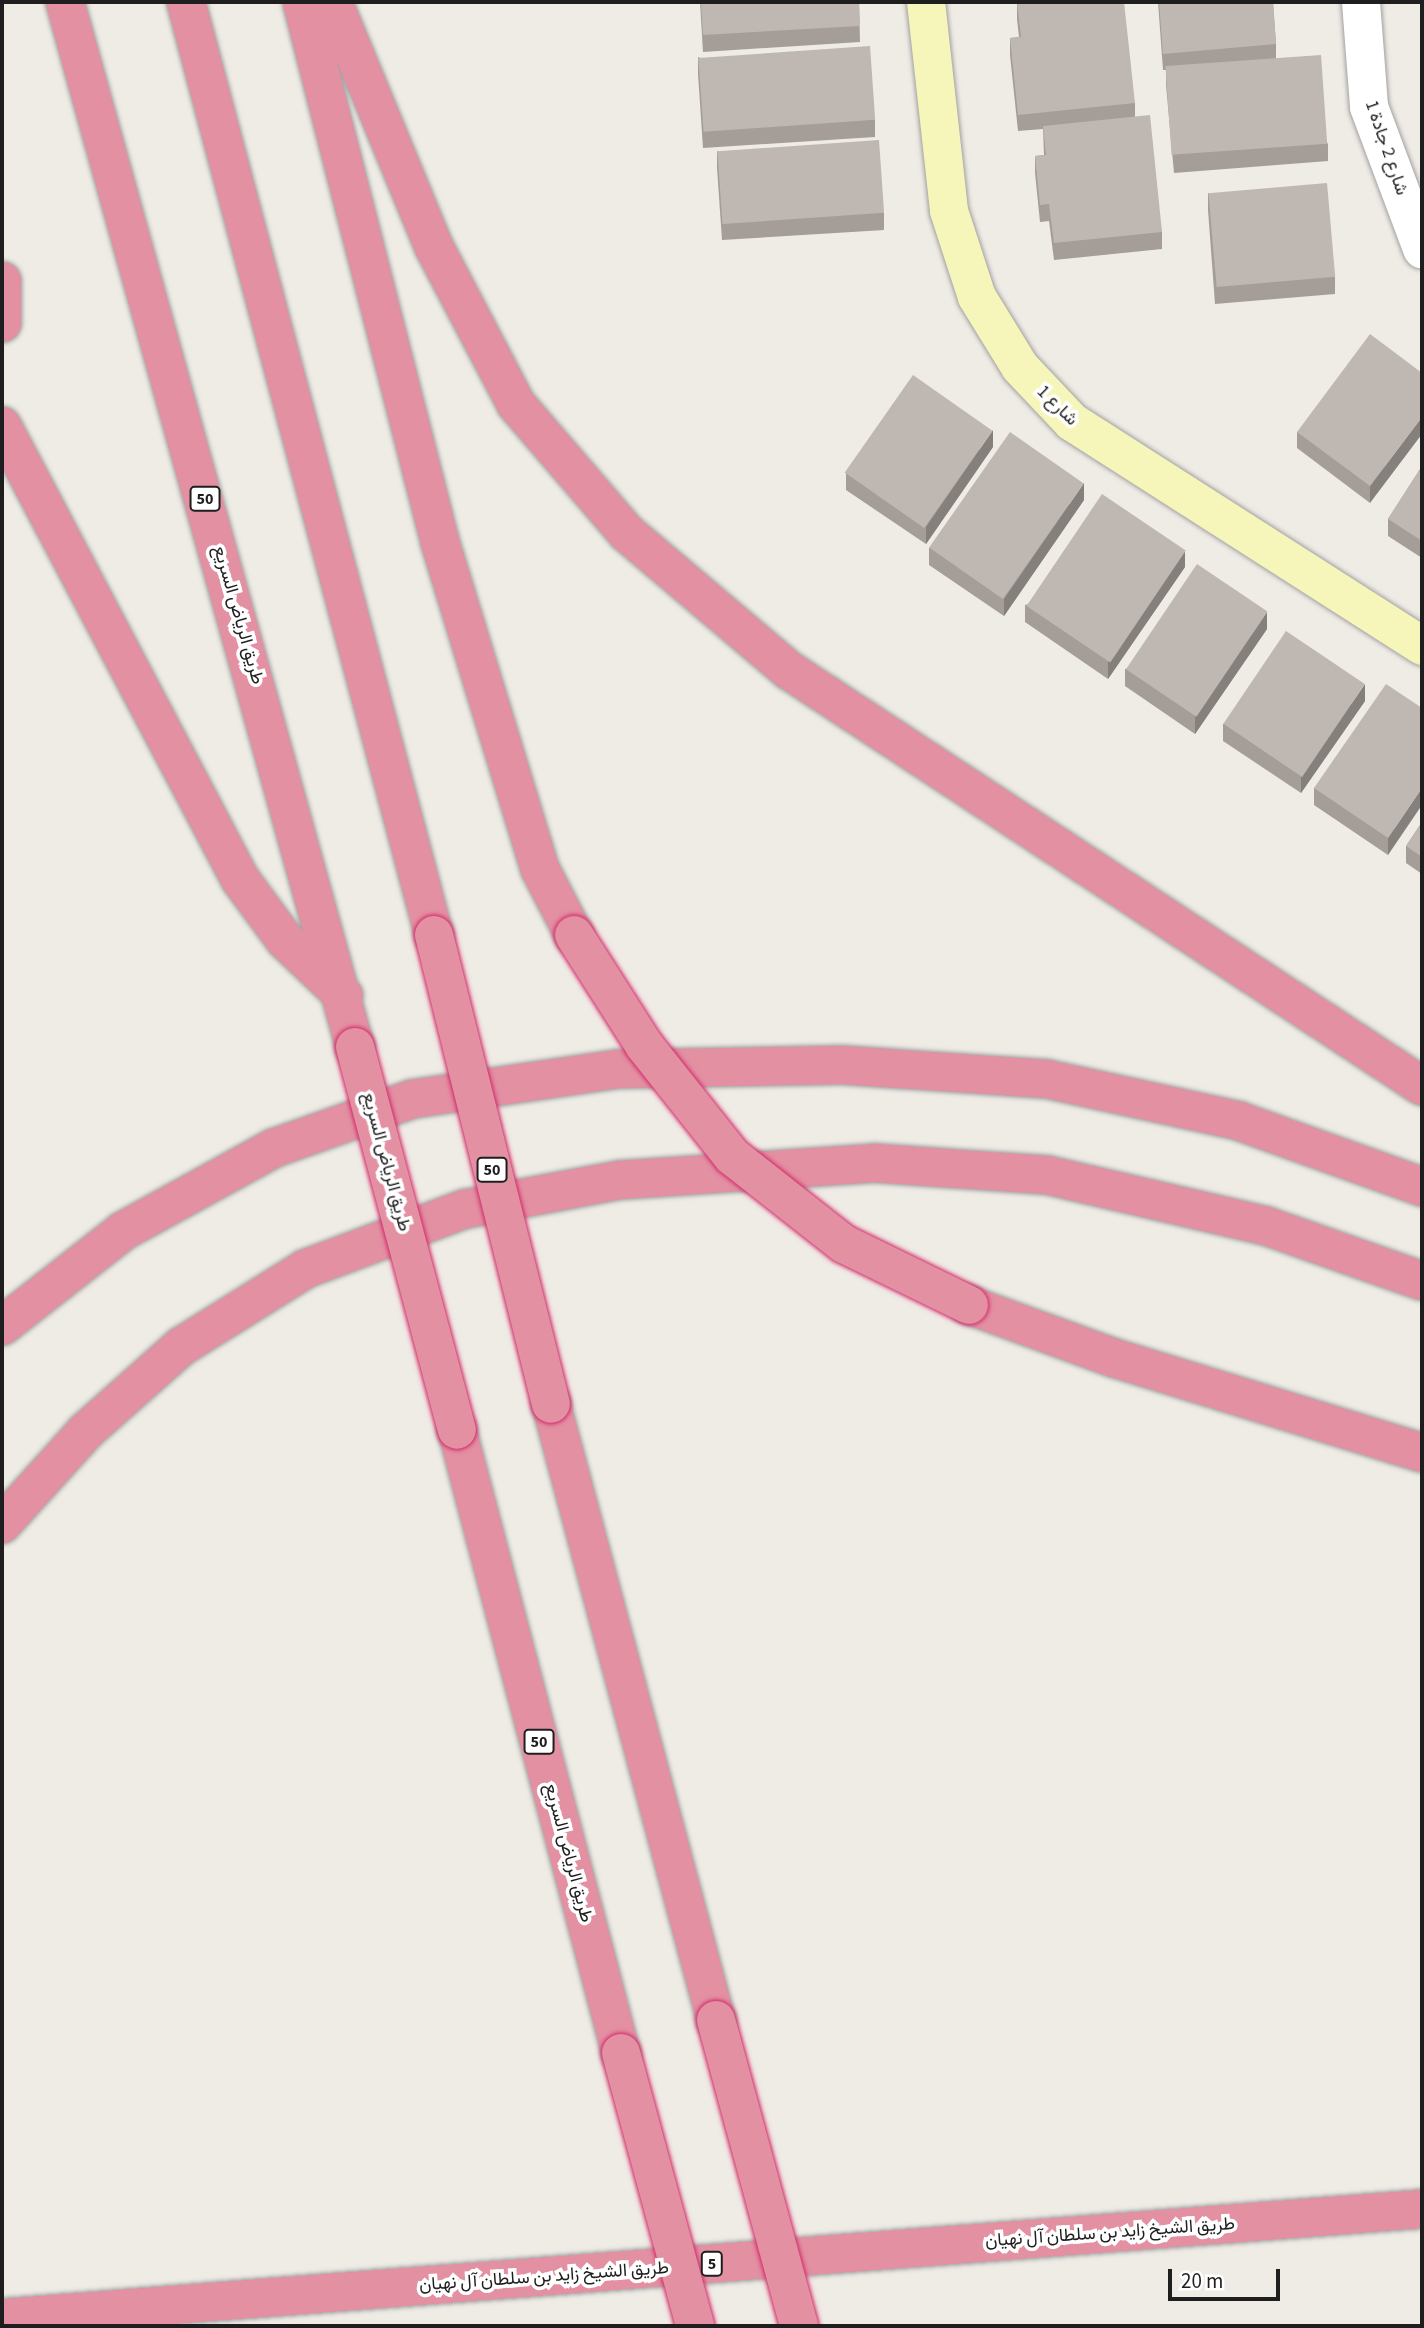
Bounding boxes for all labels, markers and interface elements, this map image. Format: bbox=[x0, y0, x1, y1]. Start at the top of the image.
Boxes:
street label: شارع 2 جادة 1 bbox=[1360, 98, 1412, 198]
street label: شارع 1 bbox=[1032, 381, 1082, 431]
road number: 50 bbox=[189, 486, 221, 512]
street label: طريق الرياض السريع bbox=[208, 543, 268, 687]
street label: طريق الرياض السريع bbox=[357, 1090, 415, 1234]
road number: 50 bbox=[476, 1158, 508, 1182]
road number: 50 bbox=[523, 1730, 555, 1754]
street label: طريق الرياض السريع bbox=[539, 1781, 597, 1925]
street label: طريق الشيخ زايد بن سلطان آل نهيان bbox=[984, 2214, 1236, 2252]
road number: 5 bbox=[700, 2252, 724, 2276]
scale bar bbox=[1172, 2254, 1284, 2298]
street label: طريق الشيخ زايد بن سلطان آل نهيان bbox=[418, 2258, 670, 2296]
text: 20 m bbox=[1181, 2266, 1223, 2296]

